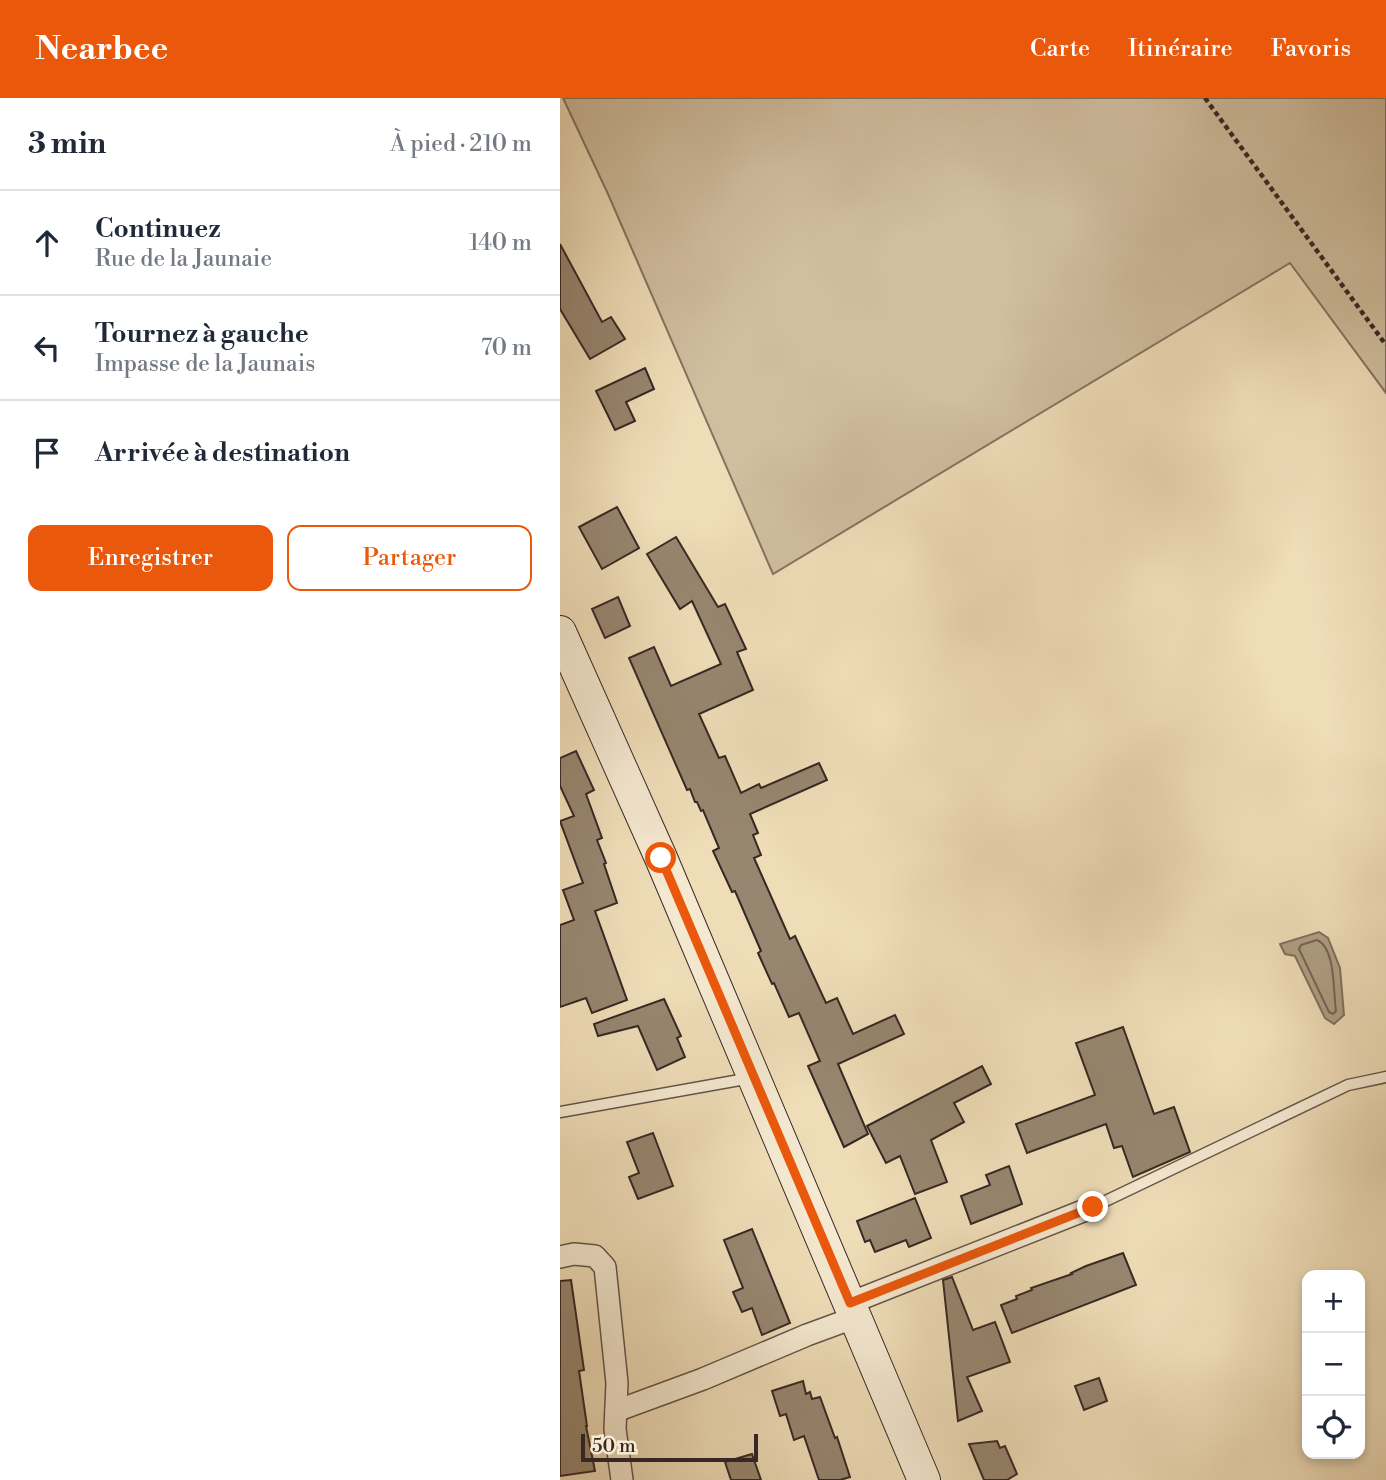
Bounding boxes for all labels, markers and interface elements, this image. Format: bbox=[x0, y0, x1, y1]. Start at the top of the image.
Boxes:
text: Nearbee bbox=[35, 29, 168, 70]
text: Carte bbox=[1030, 34, 1090, 64]
text: Itinéraire bbox=[1128, 34, 1233, 64]
text: Favoris bbox=[1271, 34, 1351, 64]
text: 3 min bbox=[28, 125, 106, 163]
text: À pied · 210 m bbox=[390, 130, 532, 158]
text: Continuez bbox=[95, 213, 221, 245]
icon: ahead bbox=[28, 224, 66, 262]
text: 140 m bbox=[469, 229, 532, 257]
text: Rue de la Jaunaie bbox=[95, 245, 272, 273]
text: Tournez à gauche bbox=[95, 318, 309, 350]
icon: left bbox=[28, 329, 66, 367]
text: 70 m bbox=[481, 334, 532, 362]
text: Impasse de la Jaunais bbox=[95, 350, 315, 378]
icon: arrive bbox=[28, 434, 66, 472]
text: Arrivée à destination bbox=[95, 437, 350, 469]
button: Enregistrer bbox=[28, 525, 273, 591]
button: Partager bbox=[287, 525, 532, 591]
route start bbox=[645, 842, 676, 873]
route end bbox=[1077, 1191, 1108, 1222]
map controls bbox=[1302, 1270, 1365, 1459]
button: + bbox=[1302, 1270, 1365, 1333]
button: − bbox=[1302, 1333, 1365, 1396]
button: locate bbox=[1302, 1396, 1365, 1459]
scale bar bbox=[581, 1431, 758, 1463]
text: 50 m bbox=[592, 1434, 636, 1458]

